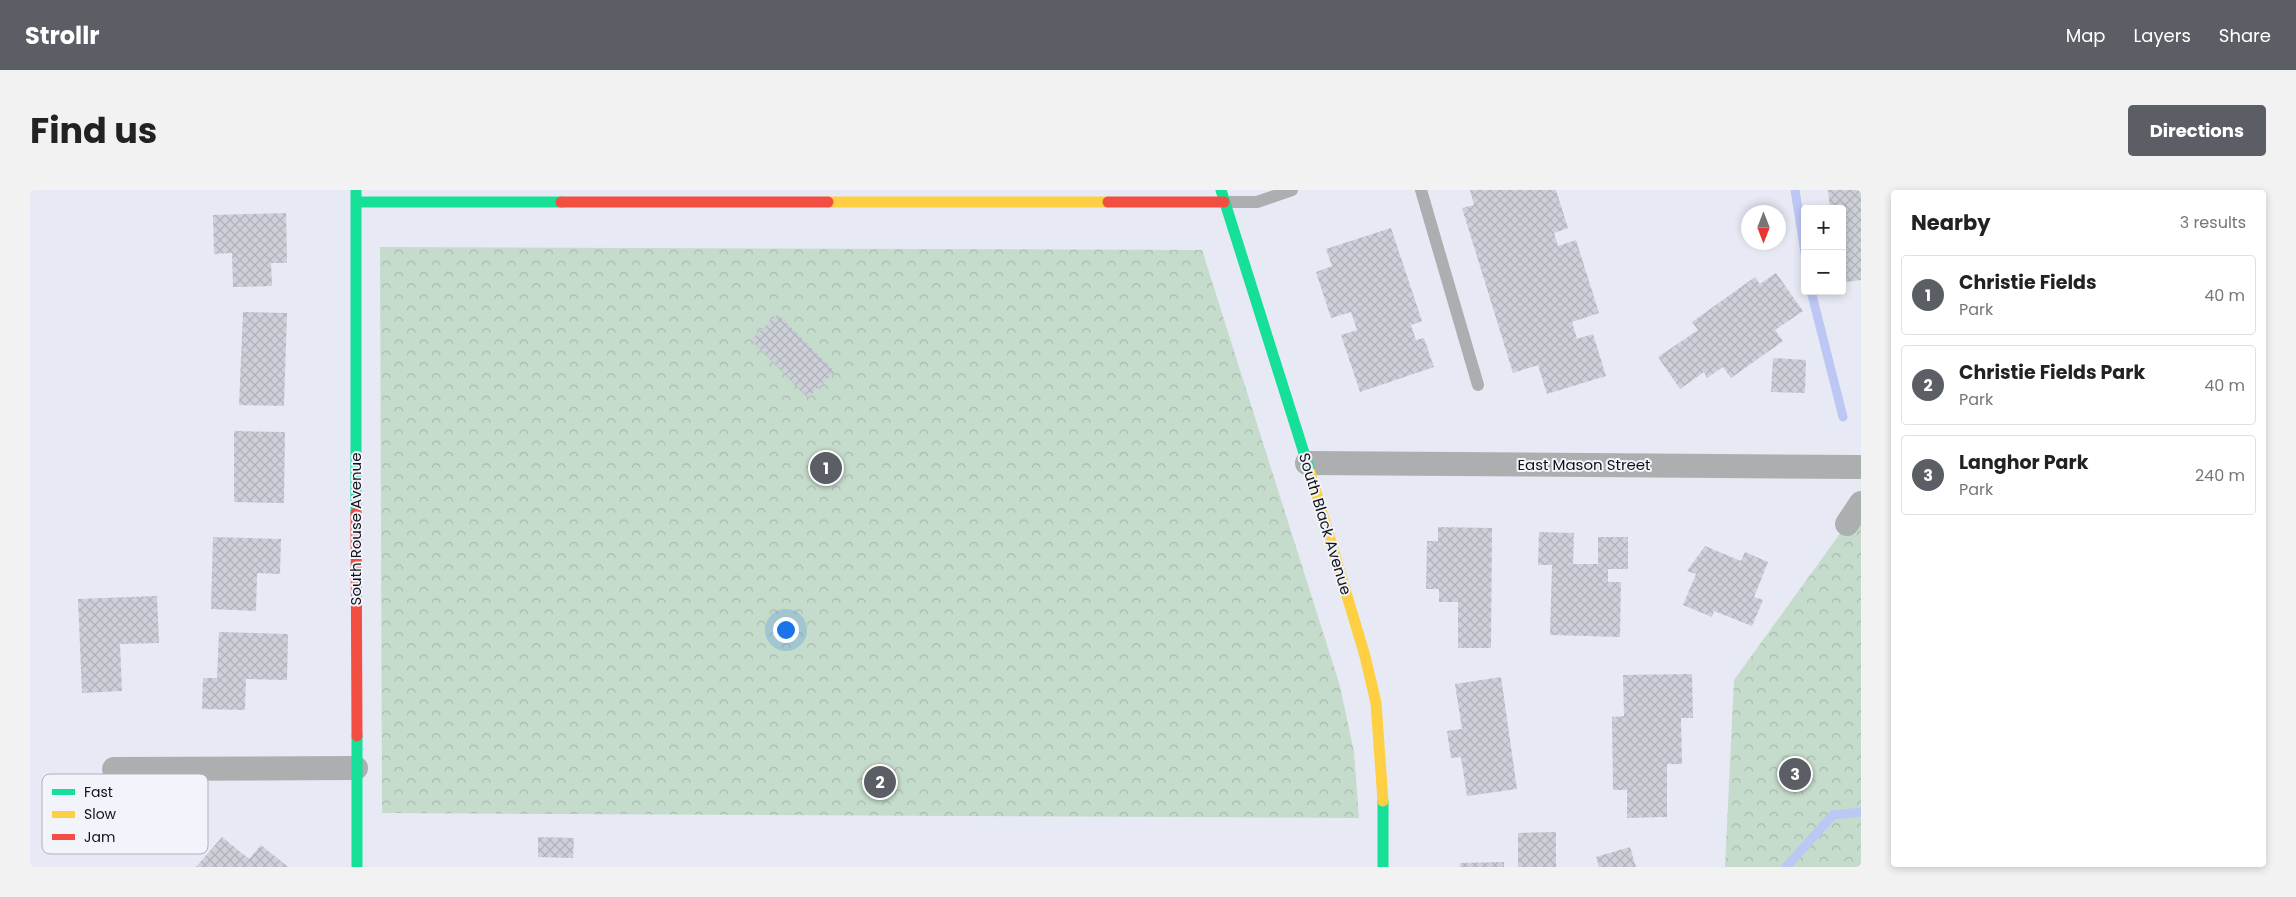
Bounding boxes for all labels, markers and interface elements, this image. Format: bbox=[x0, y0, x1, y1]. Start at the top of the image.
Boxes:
text: Strollr bbox=[25, 19, 100, 52]
text: Map bbox=[2066, 23, 2106, 48]
text: Layers bbox=[2134, 23, 2191, 48]
text: Share bbox=[2219, 23, 2271, 48]
button: Directions bbox=[2128, 105, 2266, 156]
text: Find us bbox=[30, 106, 157, 155]
north arrow bbox=[1741, 205, 1786, 250]
map controls bbox=[1801, 205, 1846, 295]
button: + bbox=[1801, 205, 1846, 250]
text: Nearby bbox=[1911, 208, 1991, 237]
text: 3 results bbox=[2180, 211, 2246, 234]
button: − bbox=[1801, 250, 1846, 295]
text: Christie Fields bbox=[1959, 269, 2097, 296]
text: 1 bbox=[1925, 284, 1931, 307]
text: 40 m bbox=[2204, 284, 2245, 307]
text: Park bbox=[1959, 298, 1993, 321]
text: Christie Fields Park bbox=[1959, 359, 2145, 386]
text: 2 bbox=[1923, 374, 1933, 397]
text: 40 m bbox=[2204, 374, 2245, 397]
text: Park bbox=[1959, 388, 1993, 411]
pin: 1 bbox=[810, 449, 842, 487]
text: Langhor Park bbox=[1959, 449, 2088, 476]
street label: South Black Avenue bbox=[1294, 450, 1357, 597]
street label: South Rouse Avenue bbox=[345, 453, 366, 605]
street label: East Mason Street bbox=[1517, 454, 1651, 475]
text: 3 bbox=[1923, 464, 1933, 487]
text: 240 m bbox=[2195, 464, 2245, 487]
text: Park bbox=[1959, 478, 1993, 501]
your location bbox=[773, 617, 799, 643]
pin: 3 bbox=[1779, 755, 1811, 793]
pin: 2 bbox=[864, 763, 896, 801]
legend bbox=[42, 774, 208, 854]
text: Fast bbox=[84, 782, 113, 802]
text: Slow bbox=[84, 804, 117, 824]
text: Jam bbox=[84, 827, 115, 847]

